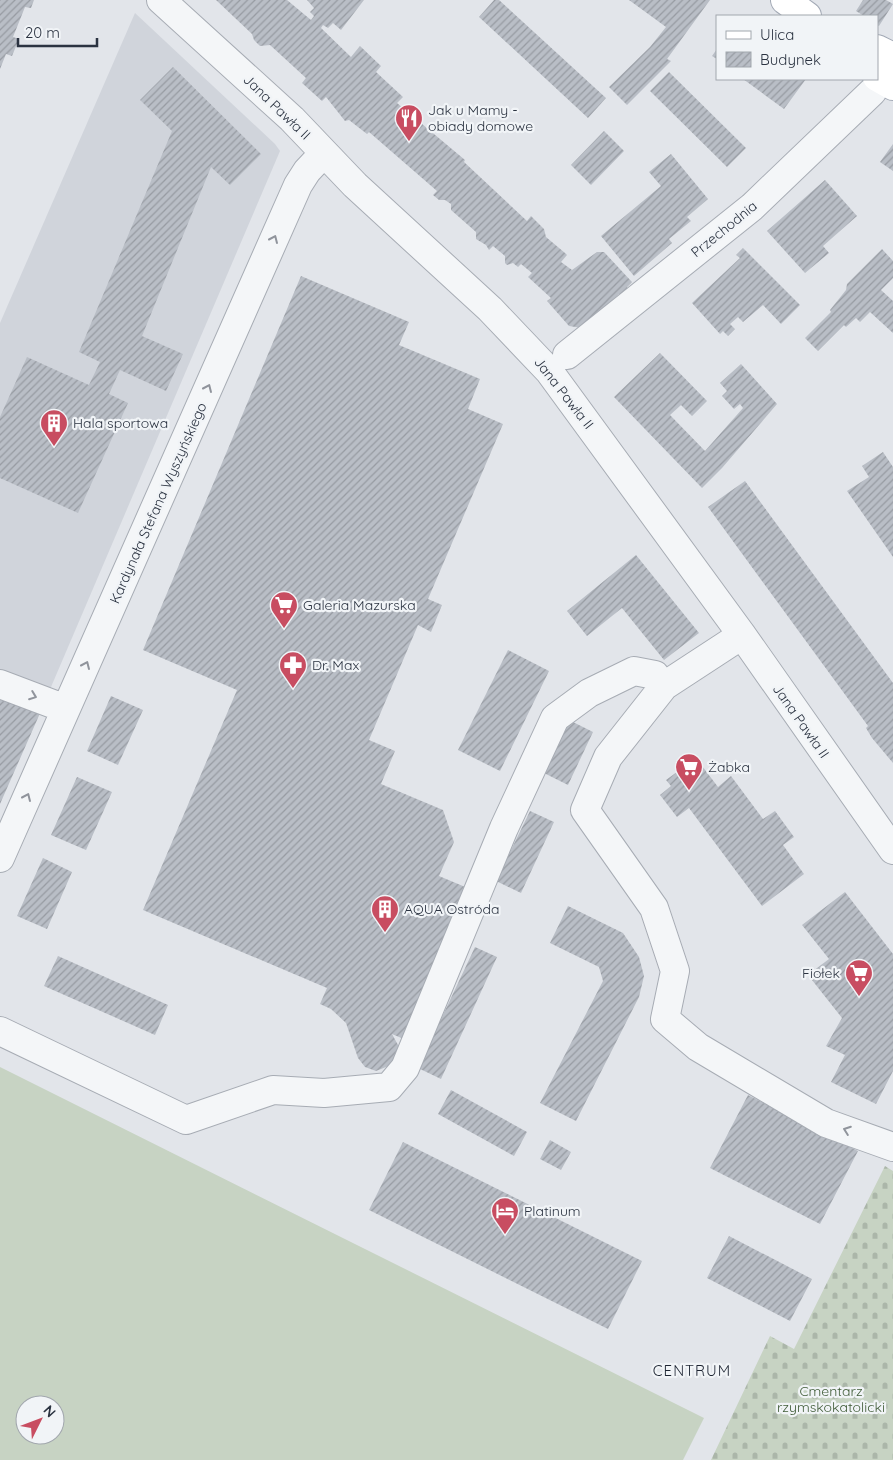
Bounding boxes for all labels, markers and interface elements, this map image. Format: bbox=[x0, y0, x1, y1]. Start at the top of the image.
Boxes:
scale bar bbox=[18, 15, 96, 47]
legend bbox=[716, 15, 878, 80]
text: 20 m bbox=[25, 23, 60, 42]
text: Ulica bbox=[760, 25, 794, 44]
text: Budynek bbox=[760, 50, 821, 69]
street label: Jana Pawła II bbox=[240, 70, 314, 144]
place label: Jak u Mamy - obiady domowe bbox=[428, 101, 533, 135]
restaurant icon: Jak u Mamy - obiady domowe bbox=[394, 103, 424, 142]
street label: Przechodnia bbox=[687, 197, 761, 261]
one-way arrow bbox=[267, 235, 278, 244]
street label: Jana Pawła II bbox=[530, 353, 598, 433]
one-way arrow bbox=[202, 384, 213, 393]
street label: Kardynała Stefana Wyszyńskiego bbox=[105, 400, 211, 606]
building icon: Hala sportowa bbox=[39, 408, 69, 447]
place label: Hala sportowa bbox=[73, 414, 168, 432]
supermarket icon: Galeria Mazurska bbox=[269, 590, 299, 629]
place label: Galeria Mazurska bbox=[303, 596, 416, 614]
pharmacy icon: Dr. Max bbox=[278, 650, 308, 689]
place label: Dr. Max bbox=[312, 656, 359, 674]
one-way arrow bbox=[80, 661, 91, 670]
street label: Jana Pawła II bbox=[769, 680, 833, 762]
one-way arrow bbox=[28, 690, 37, 701]
supermarket icon: Żabka bbox=[674, 752, 704, 791]
place label: Żabka bbox=[708, 758, 750, 776]
one-way arrow bbox=[21, 793, 31, 802]
building icon: AQUA Ostróda bbox=[370, 894, 400, 933]
place label: AQUA Ostróda bbox=[404, 900, 499, 918]
supermarket icon: Fiołek bbox=[844, 958, 874, 997]
place label: Fiołek bbox=[802, 964, 840, 982]
one-way arrow bbox=[843, 1126, 852, 1136]
hotel icon: Platinum bbox=[490, 1196, 520, 1235]
place label: Platinum bbox=[524, 1202, 581, 1220]
district label: CENTRUM bbox=[653, 1361, 731, 1380]
park label: Cmentarz rzymskokatolicki bbox=[777, 1382, 885, 1416]
north arrow bbox=[15, 1395, 65, 1445]
text: N bbox=[40, 1401, 60, 1421]

